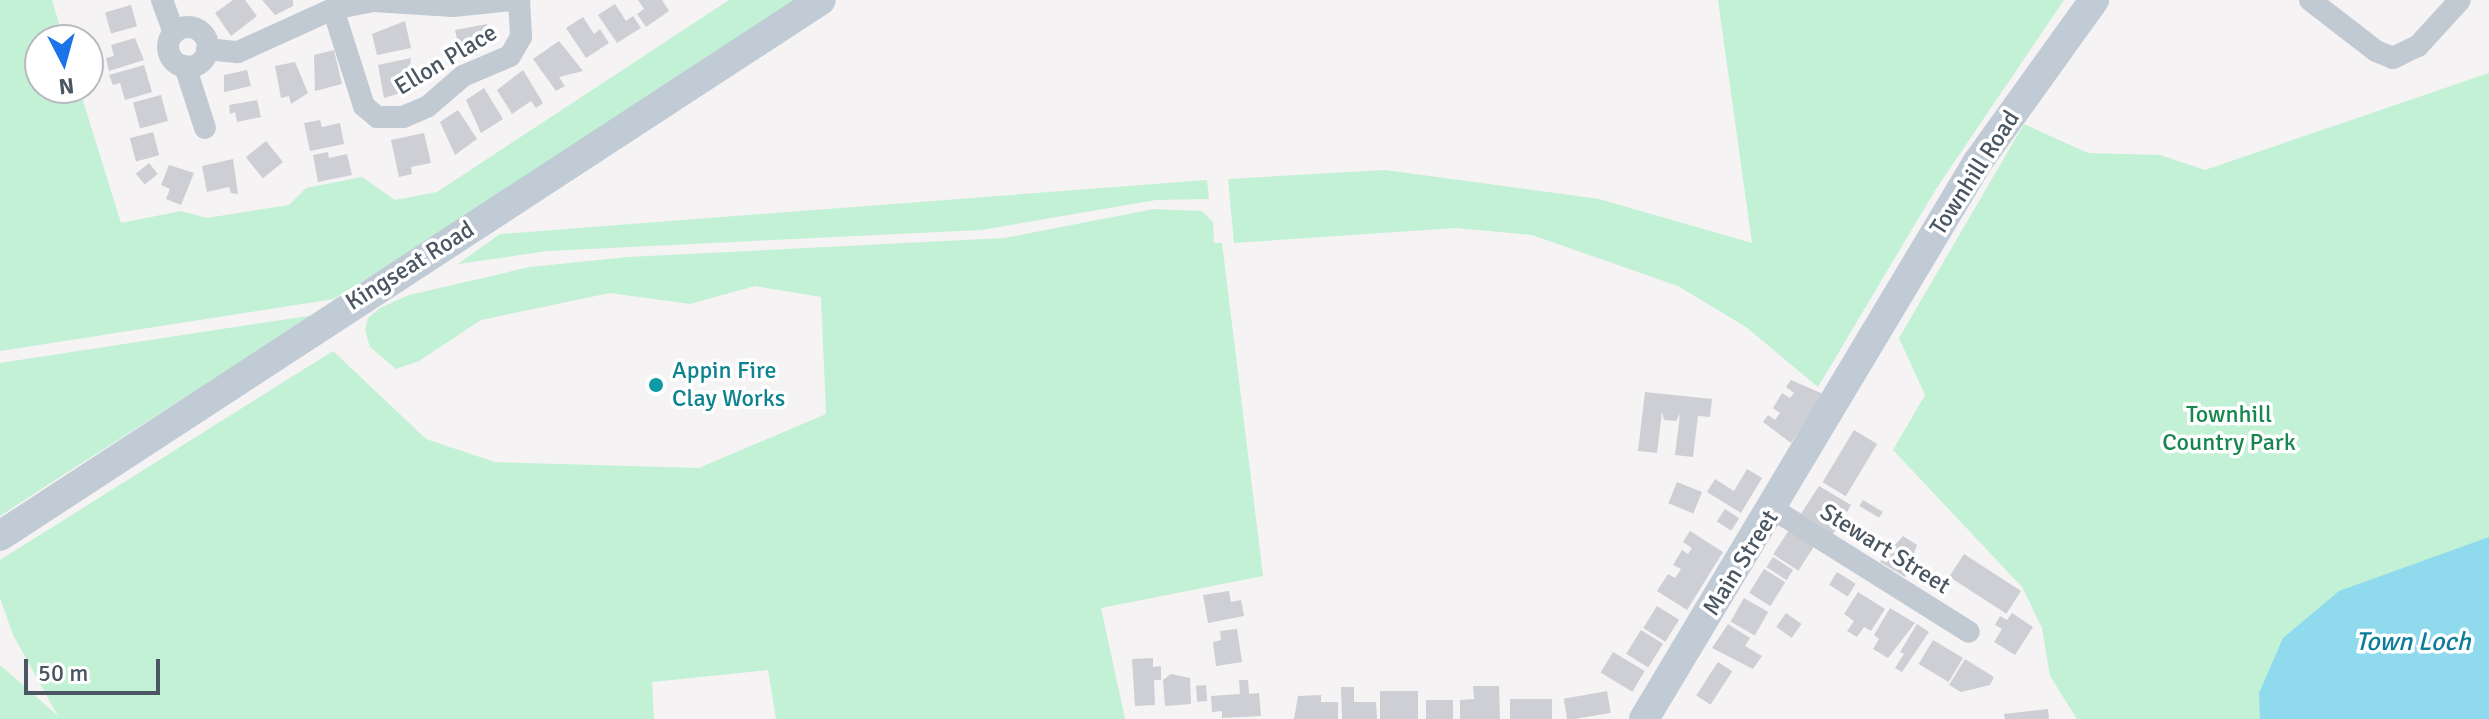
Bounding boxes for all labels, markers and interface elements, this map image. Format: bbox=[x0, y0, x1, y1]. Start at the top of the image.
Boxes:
street label: Ellon Place bbox=[390, 18, 502, 102]
north arrow bbox=[24, 24, 104, 104]
text: N bbox=[57, 72, 75, 101]
street label: Townhill Road bbox=[1924, 105, 2026, 241]
street label: Kingseat Road bbox=[340, 215, 480, 317]
place label: Appin Fire Clay Works bbox=[672, 357, 785, 413]
marker: Appin Fire Clay Works bbox=[647, 376, 665, 394]
park label: Townhill Country Park bbox=[2162, 401, 2296, 457]
street label: Stewart Street bbox=[1815, 498, 1955, 600]
street label: Main Street bbox=[1697, 505, 1785, 621]
water label: Town Loch bbox=[2355, 627, 2471, 659]
scale bar bbox=[28, 643, 164, 693]
text: 50 m bbox=[38, 658, 88, 688]

